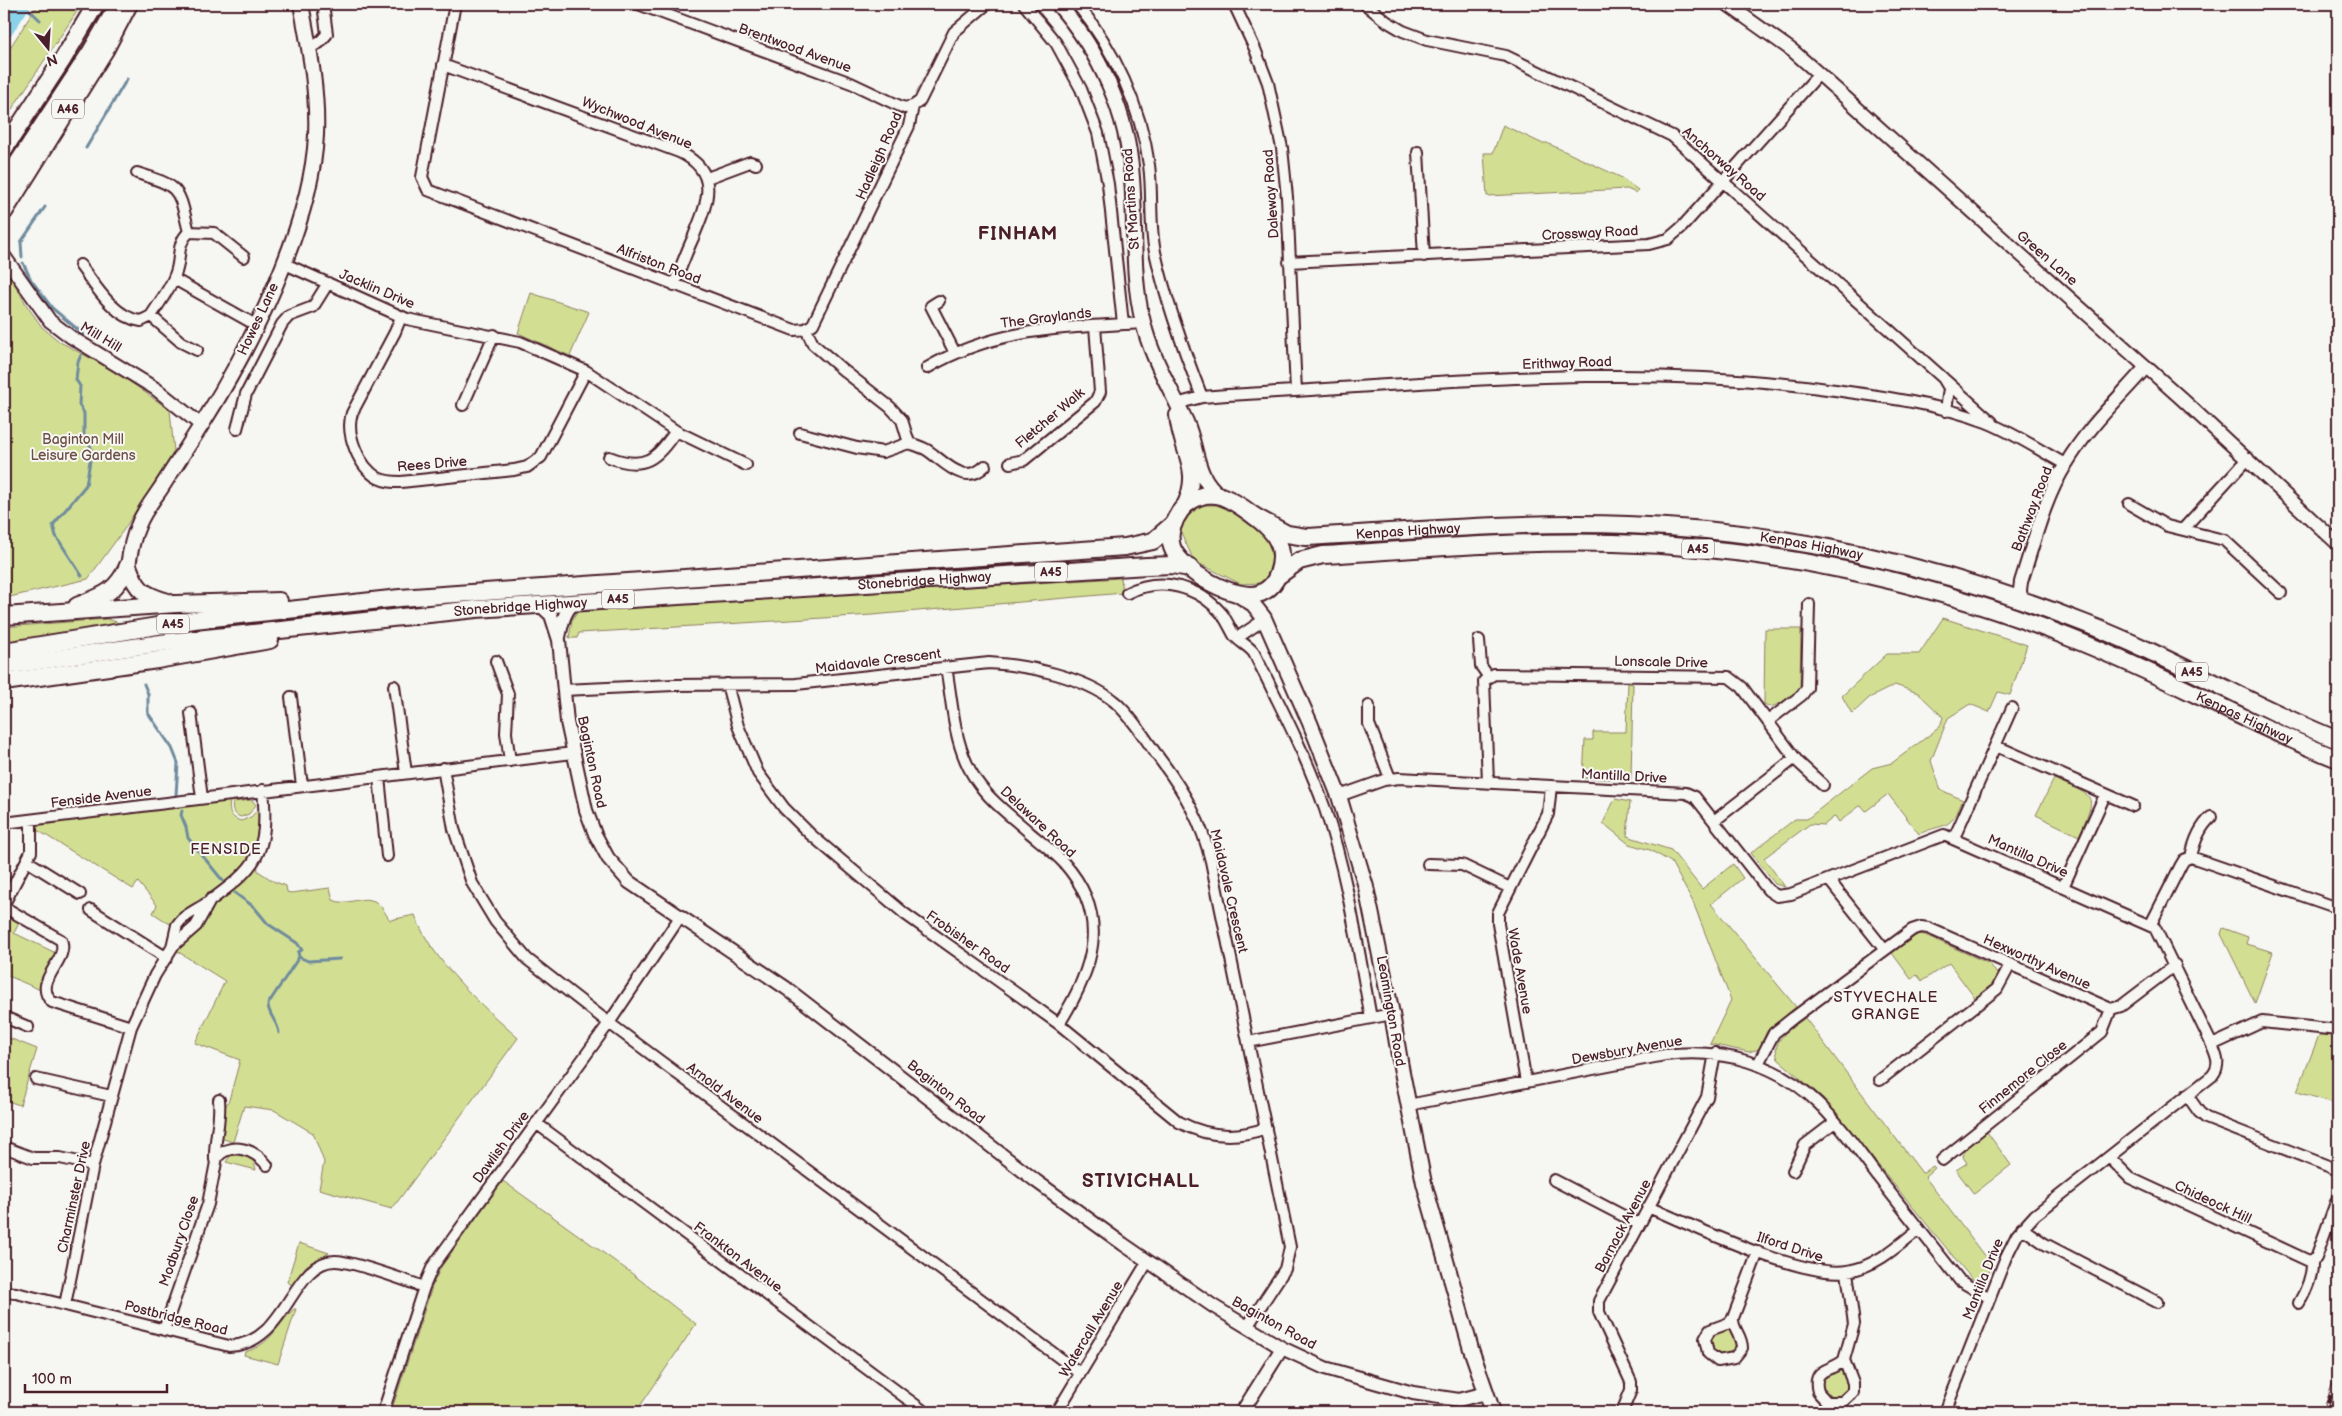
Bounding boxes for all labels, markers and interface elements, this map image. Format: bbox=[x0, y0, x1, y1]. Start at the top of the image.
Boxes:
street label: Brentwood Avenue bbox=[736, 20, 854, 76]
north arrow bbox=[22, 22, 72, 72]
text: N bbox=[44, 50, 59, 70]
street label: Wychwood Avenue bbox=[579, 93, 695, 153]
road number: A46 bbox=[52, 100, 84, 118]
street label: Hadleigh Road bbox=[852, 109, 906, 203]
street label: Anchorway Road bbox=[1679, 123, 1769, 205]
street label: St Martins Road bbox=[1119, 148, 1143, 250]
street label: Daleway Road bbox=[1259, 149, 1283, 239]
street label: Crossway Road bbox=[1541, 222, 1639, 244]
district label: FINHAM bbox=[978, 223, 1058, 246]
street label: Green Lane bbox=[2013, 227, 2081, 289]
street label: Alfriston Road bbox=[615, 240, 703, 288]
street label: Jacklin Drive bbox=[337, 265, 417, 313]
street label: Howes Lane bbox=[234, 280, 282, 358]
street label: The Graylands bbox=[1000, 304, 1092, 332]
street label: Mill Hill bbox=[77, 318, 125, 356]
street label: Erithway Road bbox=[1522, 353, 1612, 373]
street label: Fletcher Walk bbox=[1012, 384, 1088, 452]
park label: Baginton Mill Leisure Gardens bbox=[30, 431, 136, 464]
street label: Rees Drive bbox=[396, 452, 468, 476]
street label: Bathway Road bbox=[2008, 464, 2056, 554]
street label: Kenpas Highway bbox=[1355, 519, 1461, 542]
street label: Kenpas Highway bbox=[1759, 528, 1865, 563]
road number: A45 bbox=[1682, 540, 1714, 558]
road number: A45 bbox=[1035, 562, 1067, 582]
street label: Stonebridge Highway bbox=[857, 567, 993, 593]
road number: A45 bbox=[602, 590, 634, 608]
street label: Stonebridge Highway bbox=[453, 593, 588, 620]
road number: A45 bbox=[157, 614, 189, 634]
street label: Maidavale Crescent bbox=[814, 645, 943, 677]
street label: Lonscale Drive bbox=[1614, 653, 1708, 671]
road number: A45 bbox=[2176, 662, 2208, 682]
street label: Kenpas Highway bbox=[2194, 687, 2296, 748]
street label: Baginton Road bbox=[574, 714, 610, 810]
street label: Mantilla Drive bbox=[1580, 765, 1668, 787]
street label: Fenside Avenue bbox=[50, 782, 152, 812]
street label: Delaware Road bbox=[997, 783, 1079, 861]
street label: Maidavale Crescent bbox=[1206, 827, 1252, 955]
street label: Mantilla Drive bbox=[1985, 831, 2071, 881]
district label: FENSIDE bbox=[190, 840, 262, 859]
street label: Frobisher Road bbox=[923, 907, 1013, 977]
street label: Wade Avenue bbox=[1504, 927, 1536, 1015]
street label: Hexworthy Avenue bbox=[1981, 931, 2093, 993]
street label: Leamington Road bbox=[1373, 954, 1409, 1068]
district label: STYVECHALE GRANGE bbox=[1834, 988, 1938, 1024]
street label: Dewsbury Avenue bbox=[1570, 1032, 1684, 1068]
street label: Finnemore Close bbox=[1976, 1036, 2070, 1118]
street label: Baginton Road bbox=[904, 1056, 988, 1128]
street label: Arnold Avenue bbox=[683, 1059, 767, 1127]
street label: Dawlish Drive bbox=[469, 1108, 533, 1186]
street label: Charminster Drive bbox=[54, 1139, 94, 1255]
district label: STIVICHALL bbox=[1082, 1170, 1200, 1193]
street label: Barnack Avenue bbox=[1591, 1176, 1655, 1276]
street label: Chideock Hill bbox=[2172, 1177, 2254, 1227]
street label: Modbury Close bbox=[156, 1193, 202, 1289]
street label: Frankton Avenue bbox=[690, 1218, 786, 1296]
street label: Ilford Drive bbox=[1755, 1228, 1825, 1266]
street label: Mantilla Drive bbox=[1959, 1236, 2007, 1322]
street label: Watercall Avenue bbox=[1056, 1278, 1126, 1380]
street label: Baginton Road bbox=[1229, 1293, 1319, 1353]
street label: Postbridge Road bbox=[123, 1297, 229, 1339]
scale bar bbox=[25, 1361, 168, 1393]
text: 100 m bbox=[32, 1370, 72, 1389]

